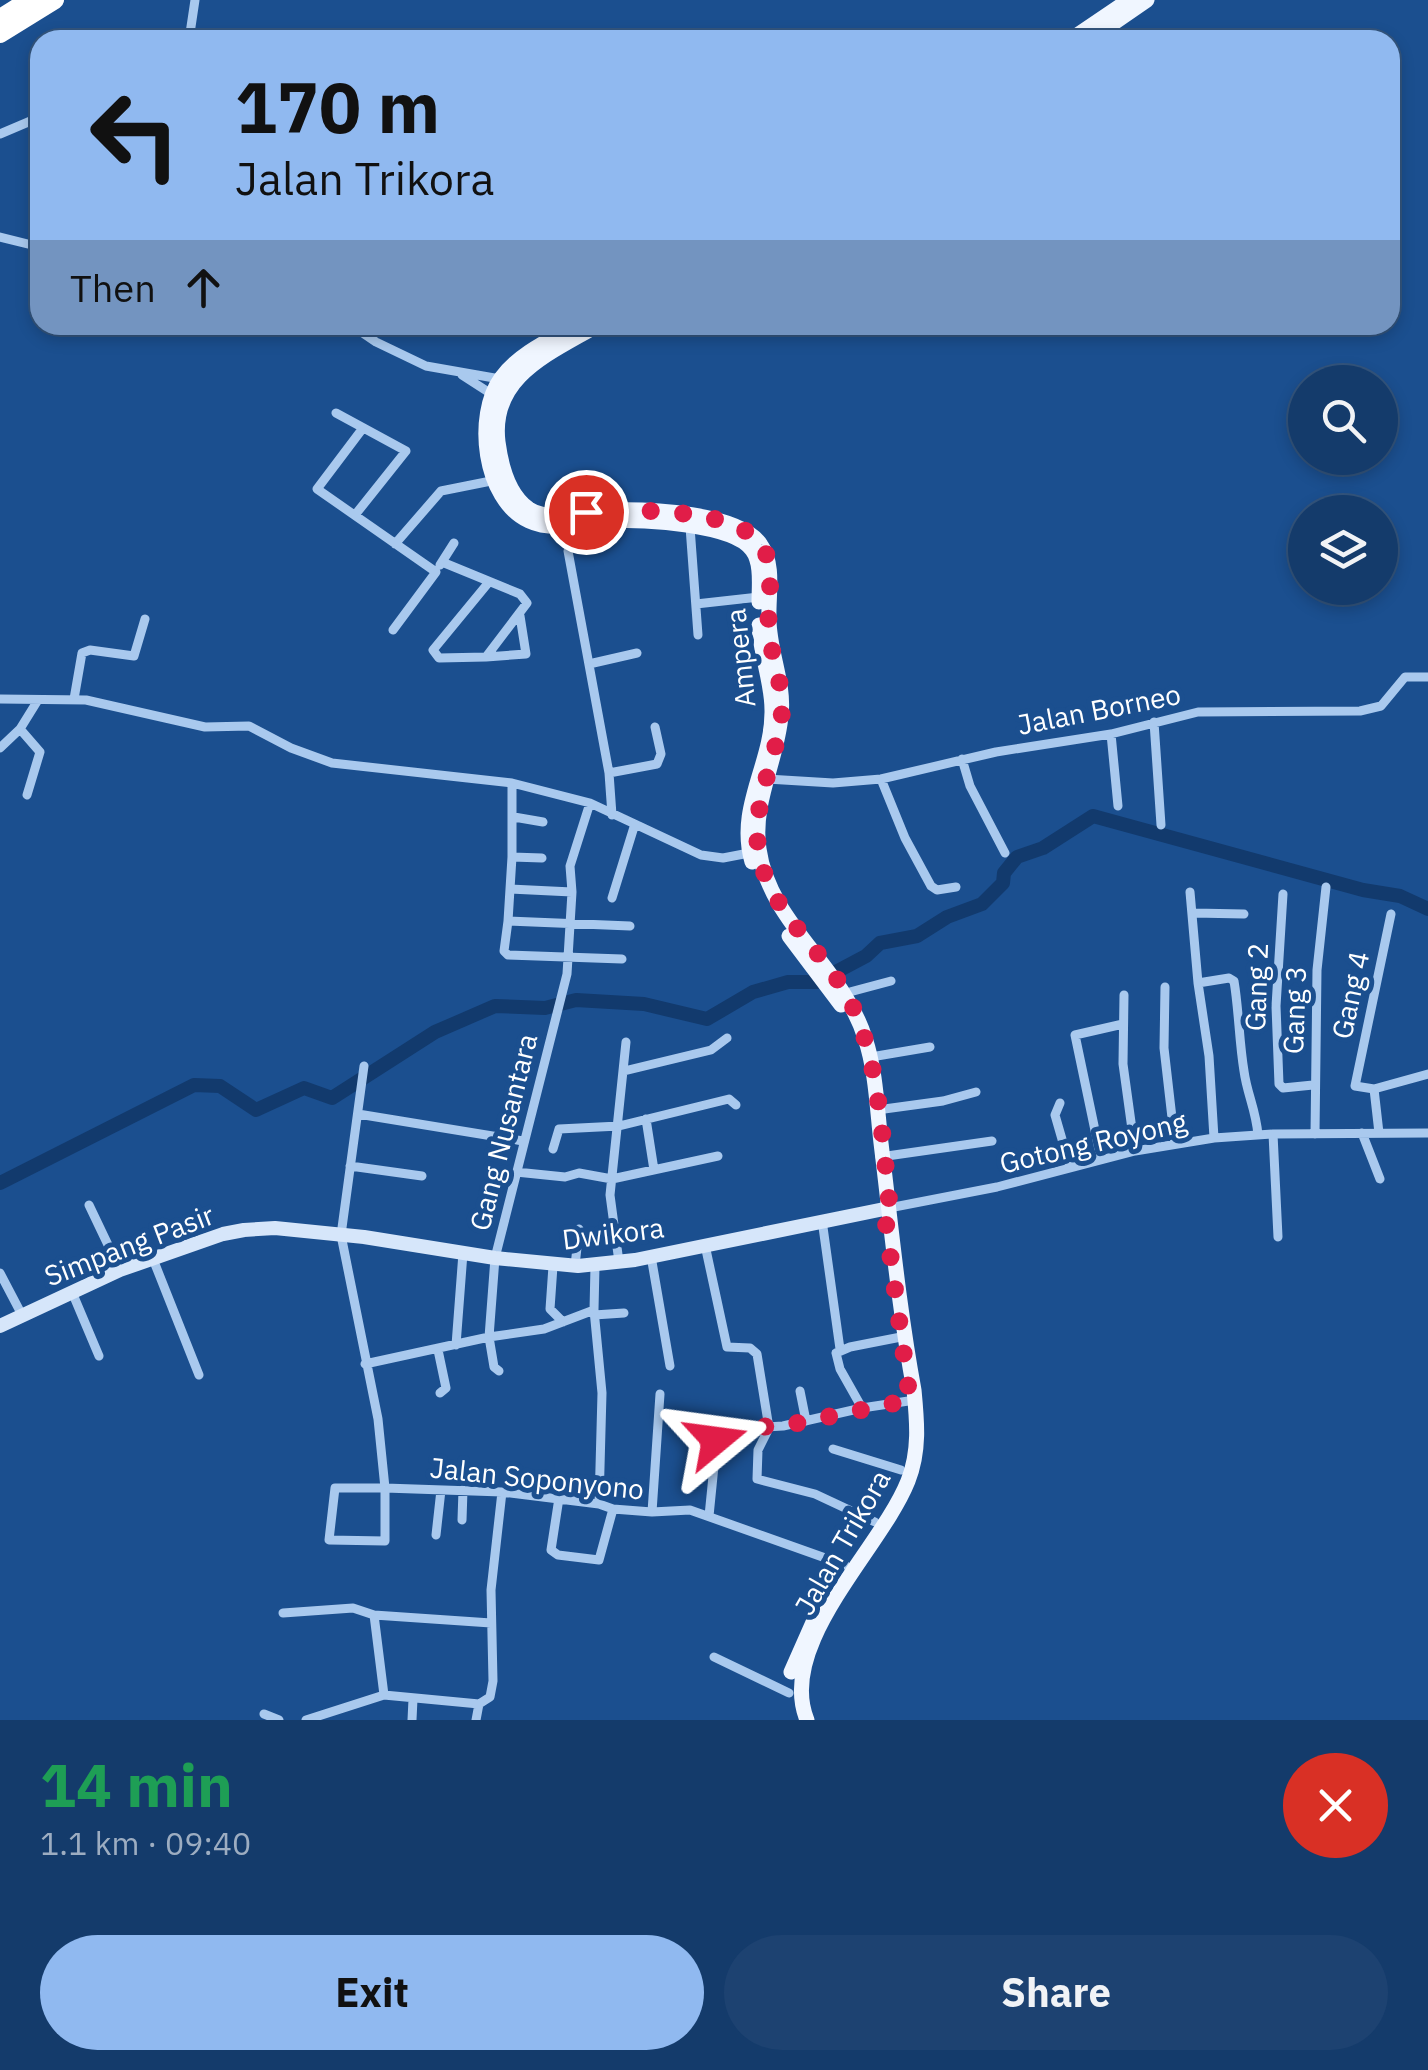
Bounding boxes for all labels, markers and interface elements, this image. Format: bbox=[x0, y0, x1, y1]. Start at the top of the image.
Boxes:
text: 170 m bbox=[235, 61, 440, 152]
icon: left bbox=[70, 70, 200, 200]
text: Jalan Trikora bbox=[235, 149, 494, 207]
icon: ahead bbox=[176, 260, 231, 315]
text: Then bbox=[70, 263, 156, 312]
map controls bbox=[1288, 365, 1398, 605]
button: search bbox=[1288, 365, 1398, 475]
pin bbox=[544, 470, 629, 555]
icon: arrive bbox=[559, 485, 614, 540]
button: layers bbox=[1288, 495, 1398, 605]
street label: Ampera bbox=[716, 607, 764, 709]
street label: Jalan Borneo bbox=[1014, 675, 1184, 743]
street label: Gang 2 bbox=[1236, 942, 1276, 1032]
street label: Gang 4 bbox=[1323, 948, 1377, 1042]
street label: Gang 3 bbox=[1274, 965, 1314, 1055]
street label: Gang Nusantara bbox=[461, 1030, 545, 1234]
street label: Gotong Royong bbox=[996, 1102, 1190, 1182]
street label: Simpang Pasir bbox=[39, 1196, 219, 1294]
street label: Dwikora bbox=[560, 1208, 666, 1258]
position arrow bbox=[664, 1388, 768, 1492]
street label: Jalan Soponyono bbox=[428, 1448, 646, 1508]
street label: Jalan Trikora bbox=[786, 1463, 898, 1621]
text: 14 min bbox=[40, 1745, 233, 1824]
button: close bbox=[1283, 1753, 1388, 1858]
text: 1.1 km · 09:40 bbox=[40, 1822, 251, 1864]
button: Exit bbox=[40, 1935, 704, 2050]
button: Share bbox=[724, 1935, 1388, 2050]

